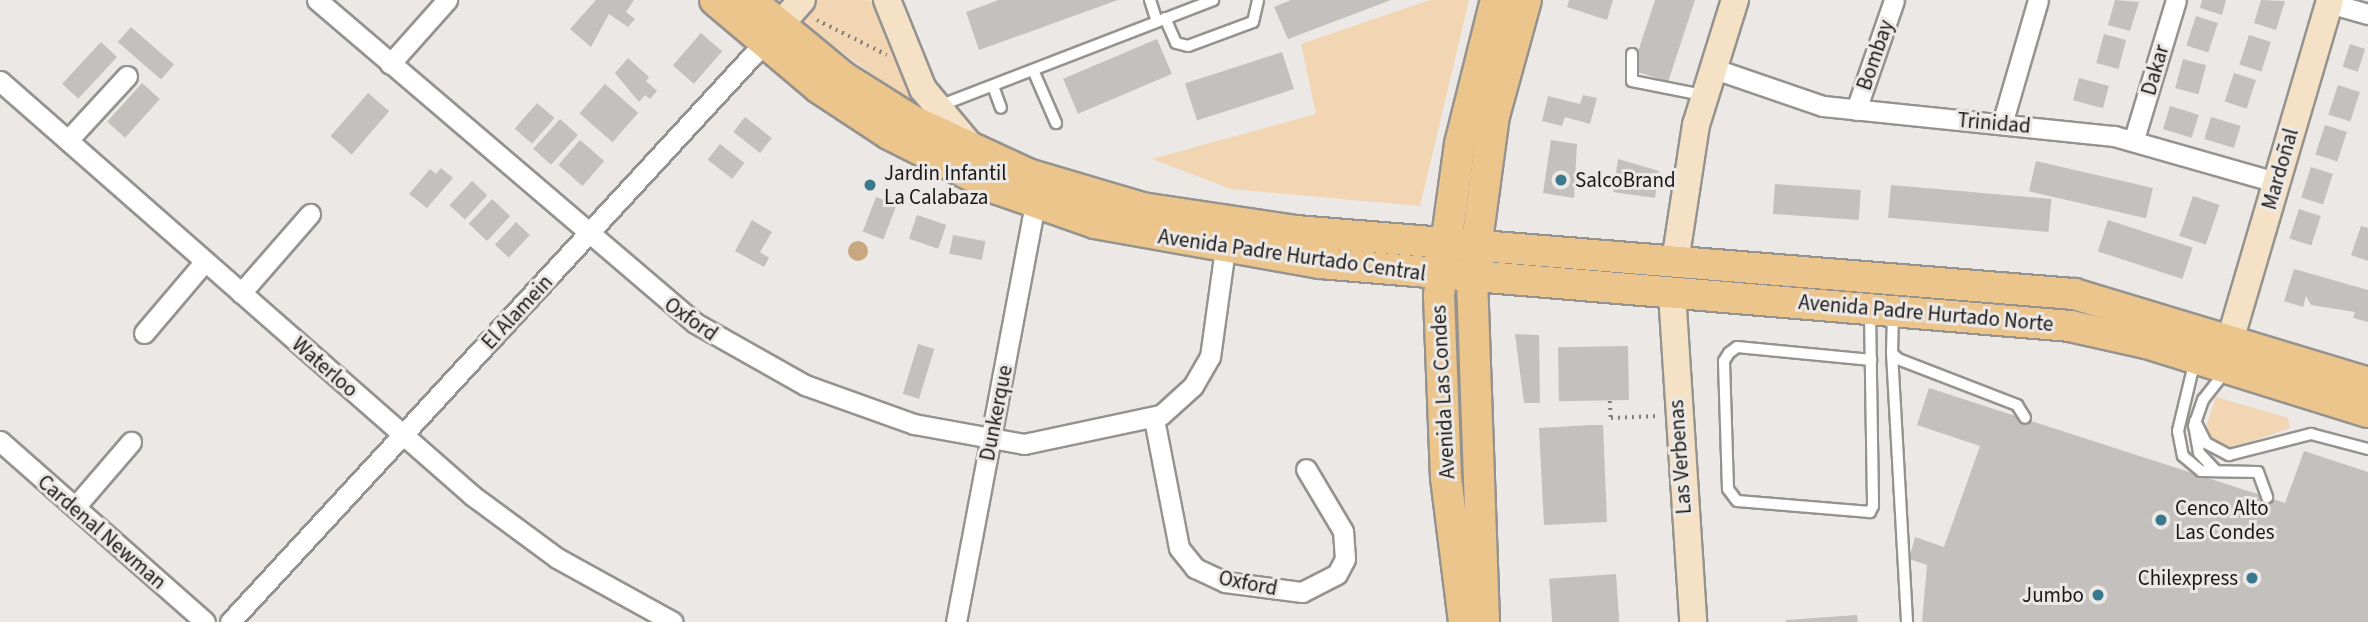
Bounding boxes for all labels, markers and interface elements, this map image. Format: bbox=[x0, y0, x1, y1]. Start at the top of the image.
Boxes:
street label: Bombay bbox=[1851, 16, 1899, 94]
street label: Dakar bbox=[2136, 42, 2174, 98]
street label: Trinidad bbox=[1956, 107, 2032, 139]
street label: Mardoñal bbox=[2256, 125, 2304, 213]
place label: Jardin Infantil La Calabaza bbox=[884, 160, 1007, 210]
place label: SalcoBrand bbox=[1575, 167, 1676, 193]
marker: SalcoBrand bbox=[1553, 172, 1569, 188]
marker: Jardin Infantil La Calabaza bbox=[862, 177, 878, 193]
street label: Avenida Padre Hurtado Central bbox=[1157, 224, 1427, 286]
street label: El Alamein bbox=[476, 270, 558, 354]
street label: Avenida Padre Hurtado Norte bbox=[1798, 289, 2054, 337]
street label: Oxford bbox=[660, 292, 722, 346]
street label: Avenida Las Condes bbox=[1426, 304, 1460, 480]
street label: Waterloo bbox=[287, 332, 363, 402]
street label: Dunkerque bbox=[974, 363, 1018, 463]
street label: Las Verbenas bbox=[1663, 399, 1697, 515]
street label: Cardenal Newman bbox=[33, 469, 171, 595]
place label: Cenco Alto Las Condes bbox=[2175, 495, 2275, 545]
marker: Cenco Alto Las Condes bbox=[2153, 512, 2169, 528]
street label: Oxford bbox=[1217, 565, 1279, 601]
place label: Chilexpress bbox=[2138, 565, 2238, 591]
marker: Chilexpress bbox=[2244, 570, 2260, 586]
place label: Jumbo bbox=[2022, 582, 2084, 608]
marker: Jumbo bbox=[2090, 587, 2106, 603]

